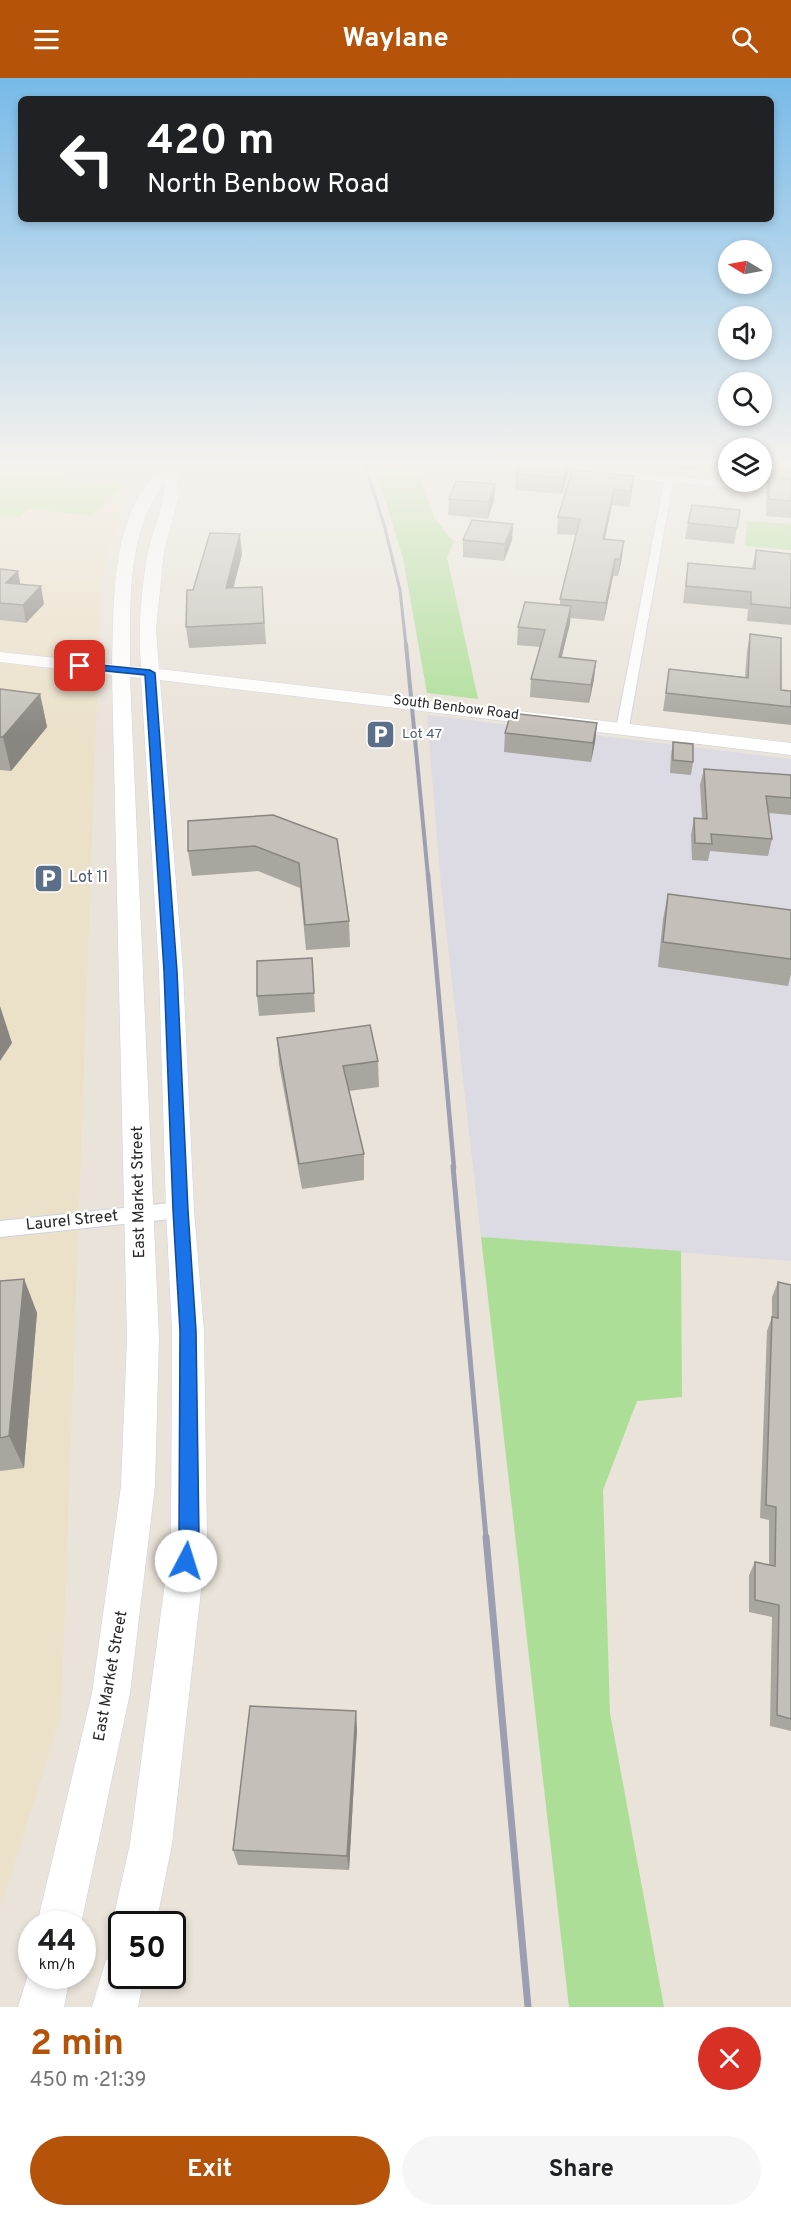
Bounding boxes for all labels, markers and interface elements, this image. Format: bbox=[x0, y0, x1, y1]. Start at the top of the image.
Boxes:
text: Waylane bbox=[342, 22, 449, 56]
icon: menu bbox=[30, 23, 63, 56]
icon: search bbox=[728, 23, 761, 56]
text: 420 m bbox=[147, 116, 275, 169]
icon: left bbox=[48, 120, 126, 198]
text: North Benbow Road bbox=[147, 168, 390, 202]
north arrow bbox=[718, 240, 772, 294]
map controls bbox=[718, 240, 772, 492]
button: sound bbox=[718, 306, 772, 360]
button: search bbox=[718, 372, 772, 426]
button: layers bbox=[718, 438, 772, 492]
pin bbox=[54, 640, 105, 691]
icon: arrive bbox=[63, 649, 96, 682]
street label: South Benbow Road bbox=[392, 692, 520, 724]
parking icon: Lot 47 bbox=[365, 718, 397, 750]
place label: Lot 47 bbox=[402, 726, 442, 743]
parking icon: Lot 11 bbox=[32, 862, 64, 894]
place label: Lot 11 bbox=[69, 868, 108, 888]
street label: East Market Street bbox=[128, 1126, 150, 1258]
street label: Laurel Street bbox=[25, 1206, 119, 1236]
position arrow bbox=[154, 1529, 218, 1593]
street label: East Market Street bbox=[90, 1609, 132, 1743]
speed limit sign: 50 bbox=[108, 1911, 186, 1989]
text: 44 bbox=[38, 1924, 76, 1961]
text: km/h bbox=[39, 1956, 75, 1975]
text: 2 min bbox=[30, 2022, 124, 2068]
button: close bbox=[698, 2027, 761, 2090]
text: 450 m · 21:39 bbox=[30, 2068, 146, 2094]
button: Exit bbox=[30, 2136, 390, 2205]
button: Share bbox=[402, 2136, 761, 2205]

